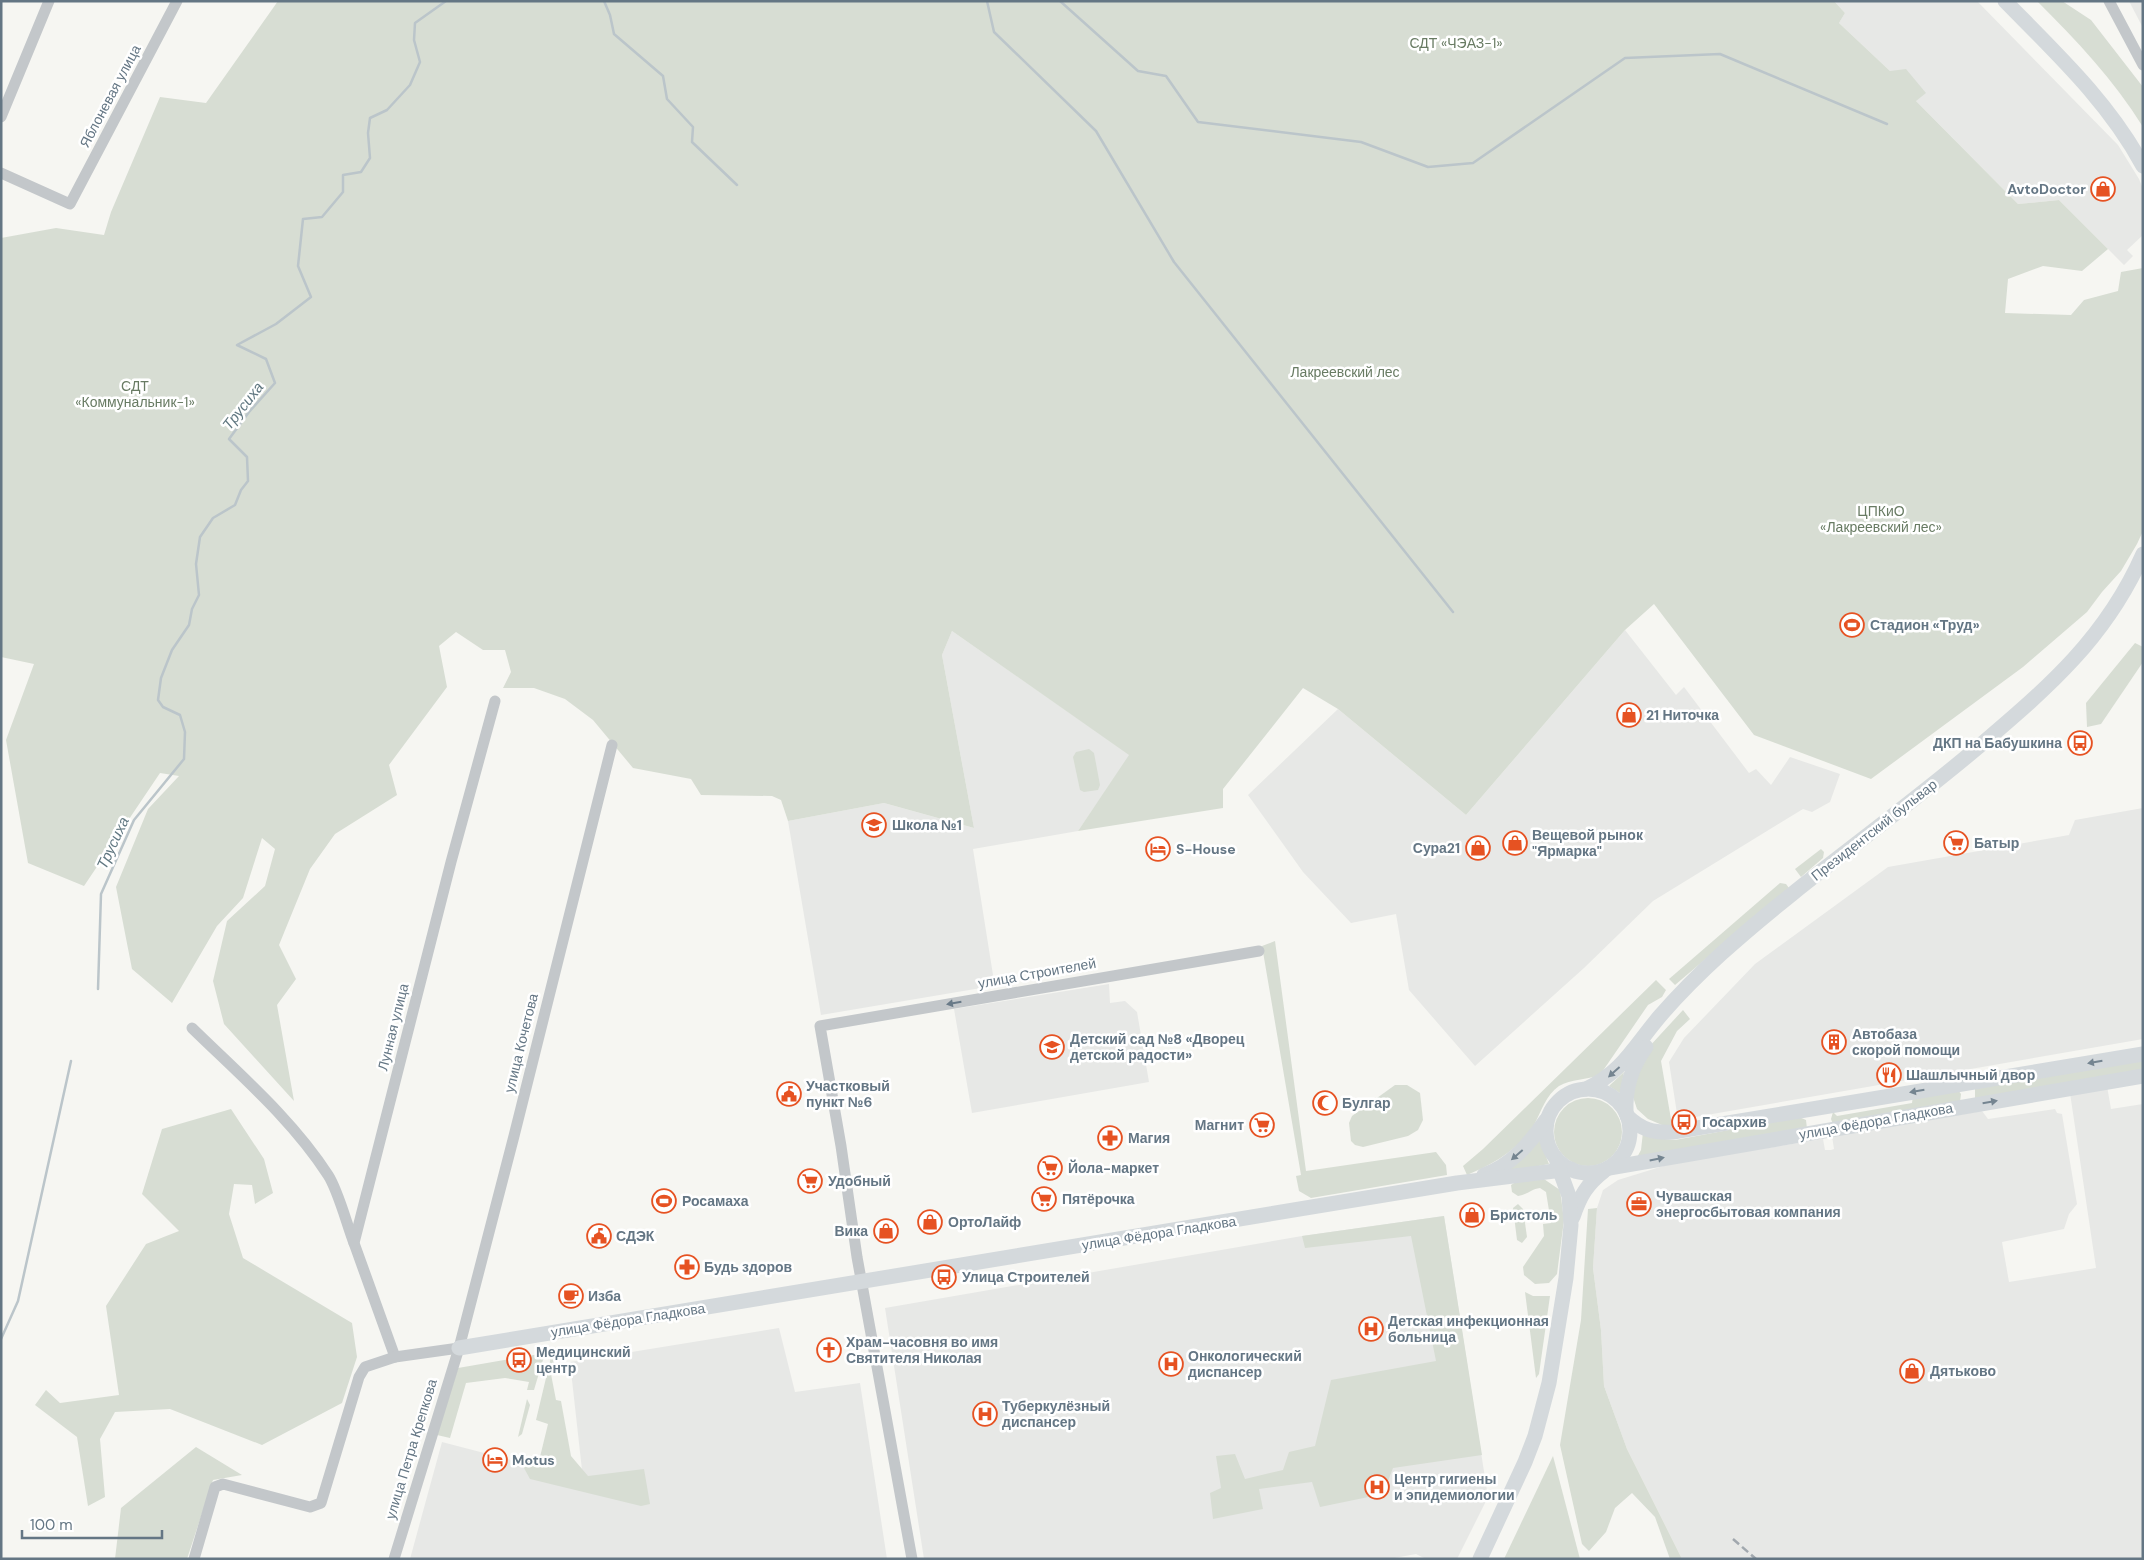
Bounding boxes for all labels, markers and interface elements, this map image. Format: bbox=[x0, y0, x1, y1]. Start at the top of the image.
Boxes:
park label: СДТ «ЧЭАЗ-1» bbox=[1409, 34, 1503, 52]
street label: Яблоневая улица bbox=[75, 41, 145, 151]
shop icon: AvtoDoctor bbox=[2090, 176, 2116, 202]
place label: AvtoDoctor bbox=[2007, 180, 2086, 198]
park label: Лакреевский лес bbox=[1290, 363, 1400, 381]
park label: СДТ «Коммунальник-1» bbox=[75, 377, 195, 411]
water label: Трусиха bbox=[218, 378, 268, 434]
park label: ЦПКиО «Лакреевский лес» bbox=[1820, 502, 1942, 536]
sports icon: Стадион «Труд» bbox=[1839, 612, 1865, 638]
place label: Стадион «Труд» bbox=[1870, 616, 1980, 634]
shop icon: 21 Ниточка bbox=[1616, 702, 1642, 728]
place label: 21 Ниточка bbox=[1646, 706, 1719, 724]
bus stop icon: ДКП на Бабушкина bbox=[2067, 730, 2093, 756]
place label: ДКП на Бабушкина bbox=[1933, 734, 2062, 752]
street label: Президентский бульвар bbox=[1807, 775, 1941, 885]
school or university icon: Школа №1 bbox=[861, 812, 887, 838]
water label: Трусиха bbox=[92, 814, 134, 872]
place label: Школа №1 bbox=[892, 816, 962, 834]
place label: Вещевой рынок "Ярмарка" bbox=[1532, 826, 1644, 860]
shop icon: Вещевой рынок "Ярмарка" bbox=[1502, 830, 1528, 856]
supermarket icon: Батыр bbox=[1943, 830, 1969, 856]
place label: Батыр bbox=[1974, 834, 2019, 852]
shop icon: Сура21 bbox=[1465, 835, 1491, 861]
hotel icon: S-House bbox=[1145, 836, 1171, 862]
place label: Сура21 bbox=[1413, 839, 1460, 857]
place label: S-House bbox=[1176, 840, 1236, 858]
street label: улица Строителей bbox=[977, 954, 1097, 992]
street label: Лунная улица bbox=[373, 981, 413, 1073]
street label: улица Кочетова bbox=[500, 991, 542, 1094]
one-way arrow bbox=[945, 999, 961, 1007]
place label: Автобаза скорой помощи bbox=[1852, 1025, 1960, 1059]
building icon: Автобаза скорой помощи bbox=[1821, 1029, 1847, 1055]
place label: Детский сад №8 «Дворец детской радости» bbox=[1070, 1030, 1245, 1064]
school or university icon: Детский сад №8 «Дворец детской радости» bbox=[1039, 1034, 1065, 1060]
one-way arrow bbox=[2086, 1058, 2102, 1066]
restaurant icon: Шашлычный двор bbox=[1876, 1062, 1902, 1088]
one-way arrow bbox=[1608, 1066, 1620, 1078]
place label: Шашлычный двор bbox=[1906, 1066, 2035, 1084]
place label: Участковый пункт №6 bbox=[806, 1077, 890, 1111]
public building icon: Участковый пункт №6 bbox=[776, 1081, 802, 1107]
one-way arrow bbox=[1909, 1088, 1925, 1096]
mosque icon: Булгар bbox=[1312, 1090, 1338, 1116]
place label: Булгар bbox=[1342, 1094, 1391, 1112]
one-way arrow bbox=[1982, 1097, 1998, 1105]
street label: улица Фёдора Гладкова bbox=[1798, 1099, 1955, 1143]
bus stop icon: Госархив bbox=[1671, 1109, 1697, 1135]
supermarket icon: Магнит bbox=[1249, 1112, 1275, 1138]
place label: Госархив bbox=[1702, 1113, 1767, 1131]
place label: Магнит bbox=[1195, 1116, 1244, 1134]
pharmacy icon: Магия bbox=[1097, 1125, 1123, 1151]
place label: Магия bbox=[1128, 1129, 1170, 1147]
one-way arrow bbox=[1511, 1149, 1523, 1161]
one-way arrow bbox=[1649, 1154, 1665, 1162]
supermarket icon: Йола-маркет bbox=[1037, 1155, 1063, 1181]
place label: Йола-маркет bbox=[1068, 1159, 1159, 1177]
supermarket icon: Удобный bbox=[797, 1168, 823, 1194]
place label: Удобный bbox=[828, 1172, 891, 1190]
supermarket icon: Пятёрочка bbox=[1031, 1186, 1057, 1212]
place label: Чувашская энергосбытовая компания bbox=[1656, 1187, 1841, 1221]
sports icon: Росамаха bbox=[651, 1188, 677, 1214]
place label: Пятёрочка bbox=[1062, 1190, 1135, 1208]
office icon: Чувашская энергосбытовая компания bbox=[1626, 1191, 1652, 1217]
place label: Росамаха bbox=[682, 1192, 749, 1210]
shop icon: Бристоль bbox=[1459, 1202, 1485, 1228]
place label: Бристоль bbox=[1490, 1206, 1558, 1224]
shop icon: ОртоЛайф bbox=[917, 1209, 943, 1235]
street label: улица Фёдора Гладкова bbox=[1081, 1212, 1238, 1254]
place label: ОртоЛайф bbox=[948, 1213, 1021, 1231]
shop icon: Вика bbox=[873, 1218, 899, 1244]
place label: Вика bbox=[834, 1222, 868, 1240]
public building icon: СДЭК bbox=[586, 1223, 612, 1249]
place label: СДЭК bbox=[616, 1227, 655, 1245]
pharmacy icon: Будь здоров bbox=[674, 1254, 700, 1280]
place label: Будь здоров bbox=[704, 1258, 793, 1276]
bus stop icon: Улица Строителей bbox=[931, 1264, 957, 1290]
place label: Улица Строителей bbox=[962, 1268, 1090, 1286]
cafe icon: Изба bbox=[558, 1283, 584, 1309]
place label: Изба bbox=[588, 1287, 621, 1305]
street label: улица Фёдора Гладкова bbox=[550, 1299, 707, 1341]
place label: Детская инфекционная больница bbox=[1388, 1312, 1549, 1346]
hospital icon: Детская инфекционная больница bbox=[1358, 1316, 1384, 1342]
place label: Храм-часовня во имя Святителя Николая bbox=[846, 1333, 998, 1367]
church icon: Храм-часовня во имя Святителя Николая bbox=[816, 1337, 842, 1363]
place label: Медицинский центр bbox=[536, 1343, 631, 1377]
bus stop icon: Медицинский центр bbox=[506, 1347, 532, 1373]
place label: Онкологический диспансер bbox=[1188, 1347, 1302, 1381]
hospital icon: Онкологический диспансер bbox=[1158, 1351, 1184, 1377]
shop icon: Дятьково bbox=[1899, 1358, 1925, 1384]
place label: Дятьково bbox=[1930, 1362, 1996, 1380]
street label: улица Петра Крепкова bbox=[381, 1376, 441, 1521]
place label: Туберкулёзный диспансер bbox=[1002, 1397, 1110, 1431]
hospital icon: Туберкулёзный диспансер bbox=[972, 1401, 998, 1427]
hotel icon: Motus bbox=[482, 1447, 508, 1473]
place label: Motus bbox=[512, 1451, 555, 1469]
place label: Центр гигиены и эпидемиологии bbox=[1394, 1470, 1515, 1504]
hospital icon: Центр гигиены и эпидемиологии bbox=[1364, 1474, 1390, 1500]
scale bar bbox=[22, 1508, 162, 1540]
text: 100 m bbox=[30, 1515, 73, 1535]

